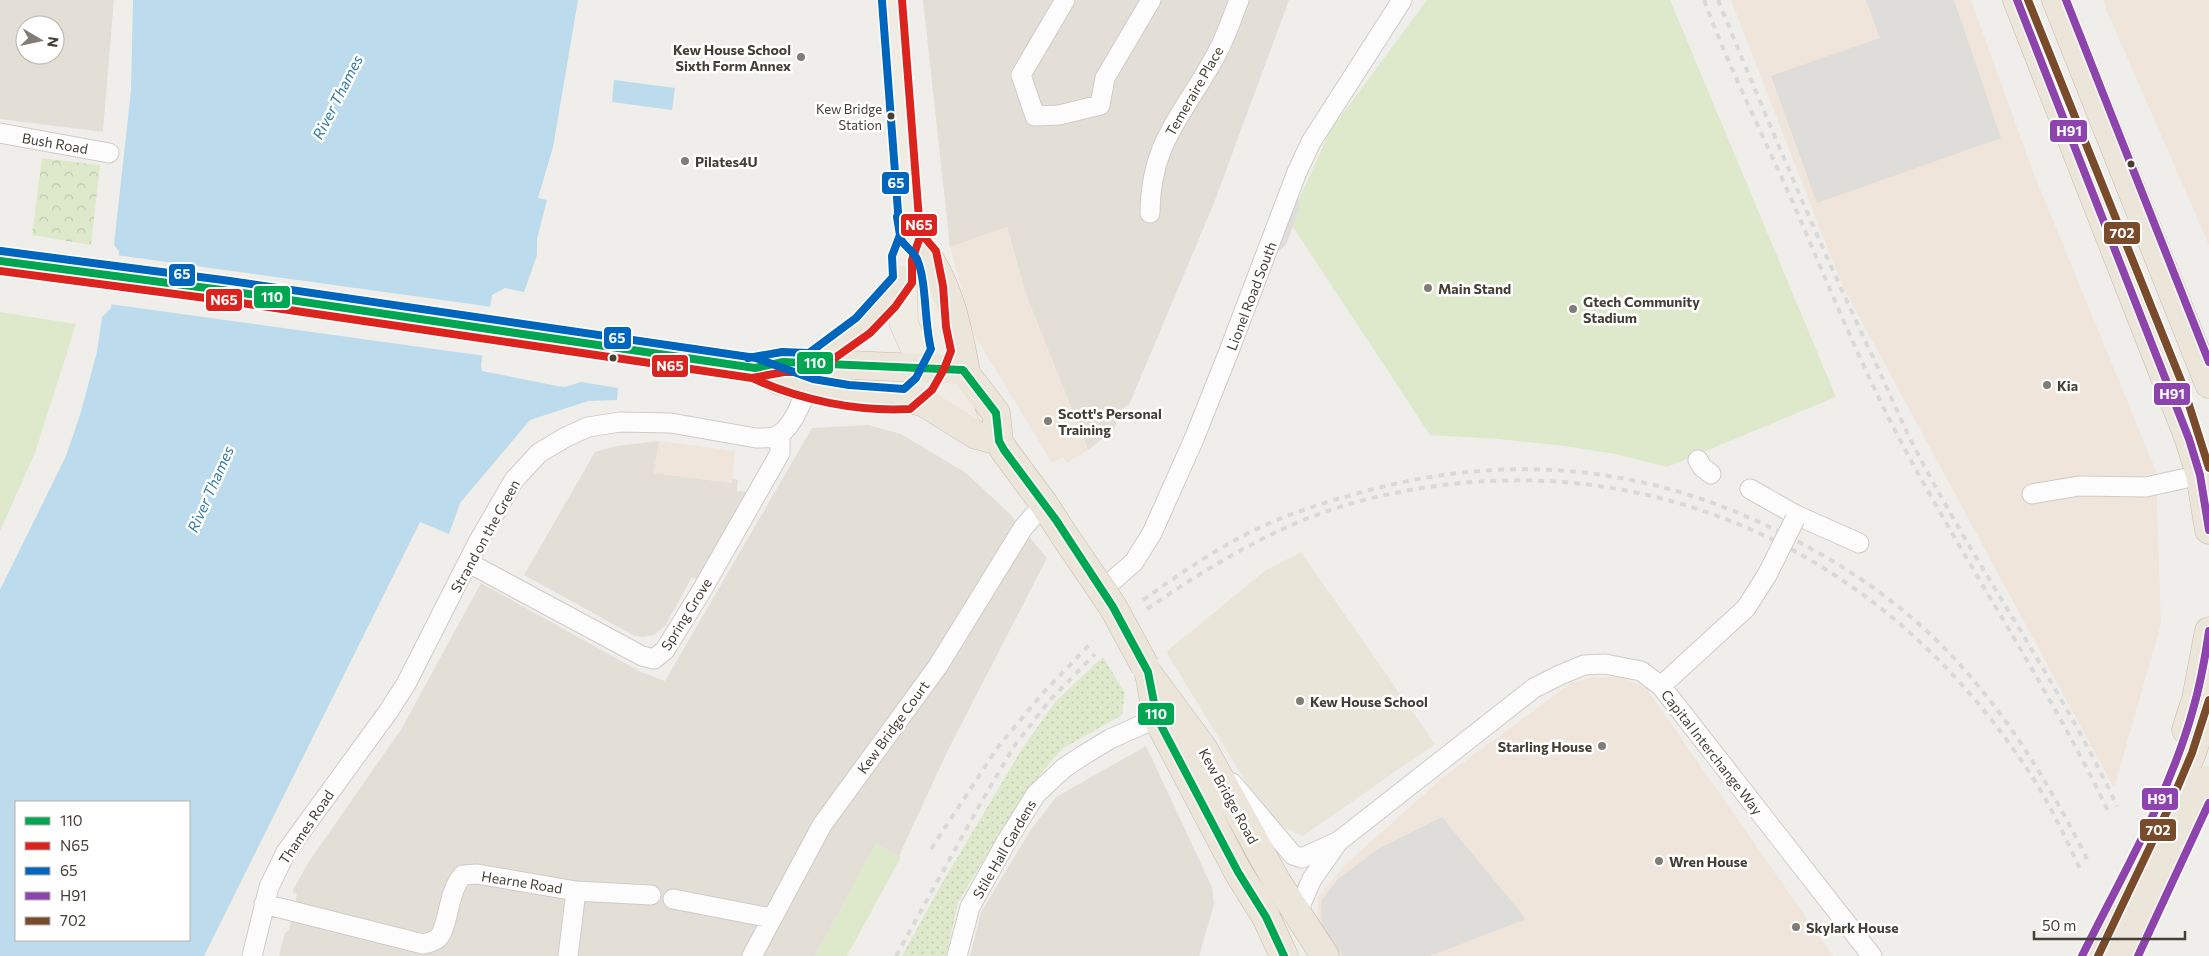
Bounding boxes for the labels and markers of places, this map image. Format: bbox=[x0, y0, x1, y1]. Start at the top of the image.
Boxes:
place label: Kew House School Sixth Form Annex bbox=[673, 41, 791, 74]
marker: Kew House School Sixth Form Annex bbox=[795, 51, 807, 63]
place label: Kew Bridge Station bbox=[816, 101, 882, 133]
marker: Kew Bridge Station bbox=[886, 111, 896, 121]
place label: Pilates4U bbox=[695, 153, 758, 170]
marker: Pilates4U bbox=[679, 155, 691, 167]
unlabelled marker bbox=[2126, 159, 2136, 169]
place label: Main Stand bbox=[1438, 280, 1511, 297]
marker: Main Stand bbox=[1422, 282, 1434, 294]
place label: Gtech Community Stadium bbox=[1583, 293, 1700, 326]
marker: Gtech Community Stadium bbox=[1567, 303, 1579, 315]
unlabelled marker bbox=[608, 353, 618, 363]
place label: Kia bbox=[2057, 377, 2078, 394]
marker: Kia bbox=[2041, 379, 2053, 391]
place label: Scott's Personal Training bbox=[1058, 405, 1162, 438]
marker: Scott's Personal Training bbox=[1042, 415, 1054, 427]
place label: Kew House School bbox=[1310, 693, 1428, 710]
marker: Kew House School bbox=[1294, 695, 1306, 707]
place label: Starling House bbox=[1498, 738, 1592, 755]
marker: Starling House bbox=[1596, 740, 1608, 752]
place label: Wren House bbox=[1669, 853, 1747, 870]
marker: Wren House bbox=[1653, 855, 1665, 867]
place label: Skylark House bbox=[1806, 919, 1899, 936]
marker: Skylark House bbox=[1790, 921, 1802, 933]

